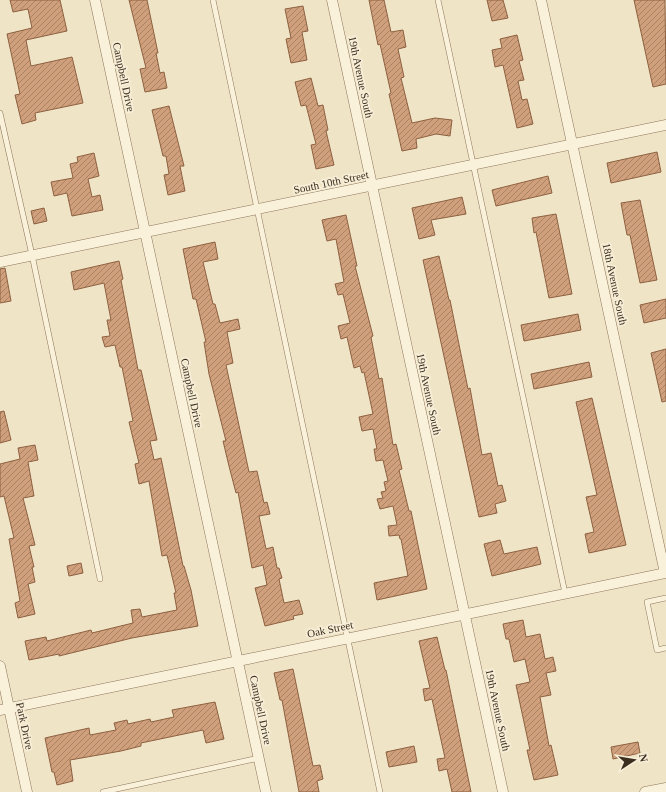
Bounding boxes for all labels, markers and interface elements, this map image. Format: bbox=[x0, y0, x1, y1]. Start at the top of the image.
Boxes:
street label: 19th Avenue South bbox=[346, 35, 376, 120]
street label: Campbell Drive bbox=[111, 41, 137, 113]
street label: South 10th Street bbox=[292, 168, 370, 196]
street label: 18th Avenue South bbox=[600, 242, 630, 327]
street label: 19th Avenue South bbox=[414, 352, 444, 437]
street label: Campbell Drive bbox=[179, 357, 205, 429]
street label: Oak Street bbox=[306, 618, 354, 640]
street label: 19th Avenue South bbox=[483, 668, 513, 753]
street label: Campbell Drive bbox=[248, 674, 274, 746]
street label: Park Drive bbox=[14, 701, 36, 751]
north arrow bbox=[614, 740, 654, 780]
text: N bbox=[637, 753, 650, 763]

